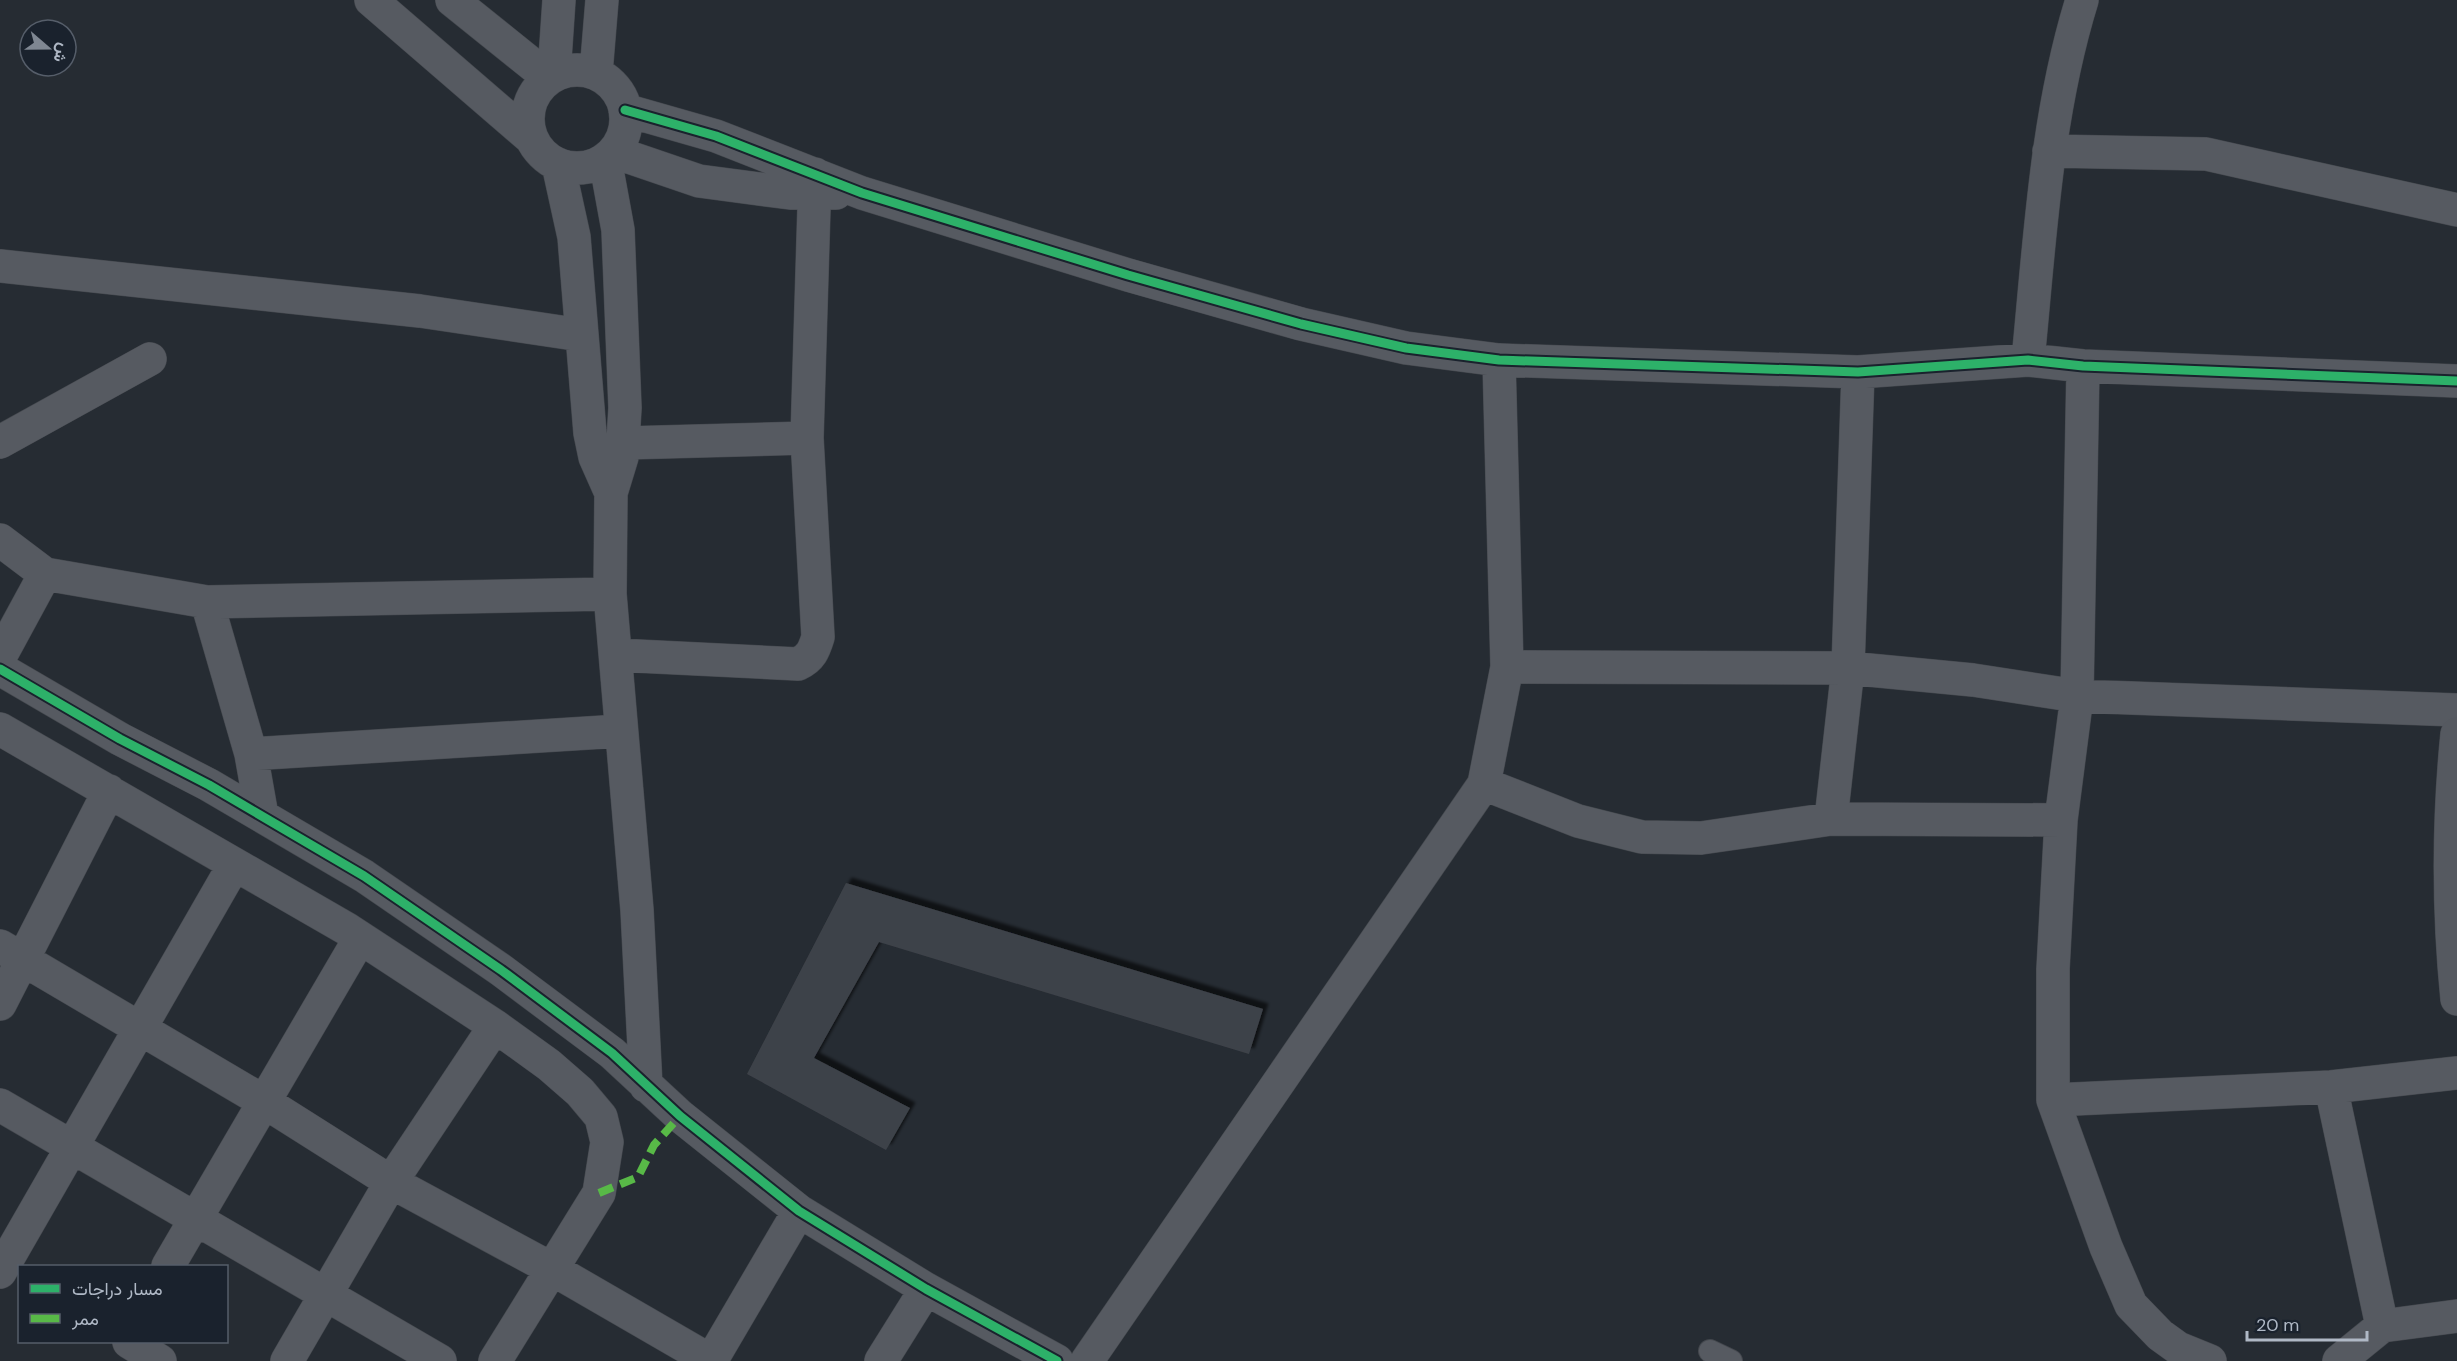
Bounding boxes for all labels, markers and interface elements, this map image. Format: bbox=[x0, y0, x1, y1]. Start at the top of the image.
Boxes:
north arrow bbox=[18, 18, 78, 78]
text: ش bbox=[48, 40, 75, 66]
legend bbox=[18, 1265, 228, 1343]
text: مسار دراجات bbox=[72, 1277, 163, 1301]
scale bar bbox=[2247, 1304, 2367, 1342]
text: ممر bbox=[71, 1307, 99, 1331]
text: 20 m bbox=[2256, 1313, 2299, 1337]

